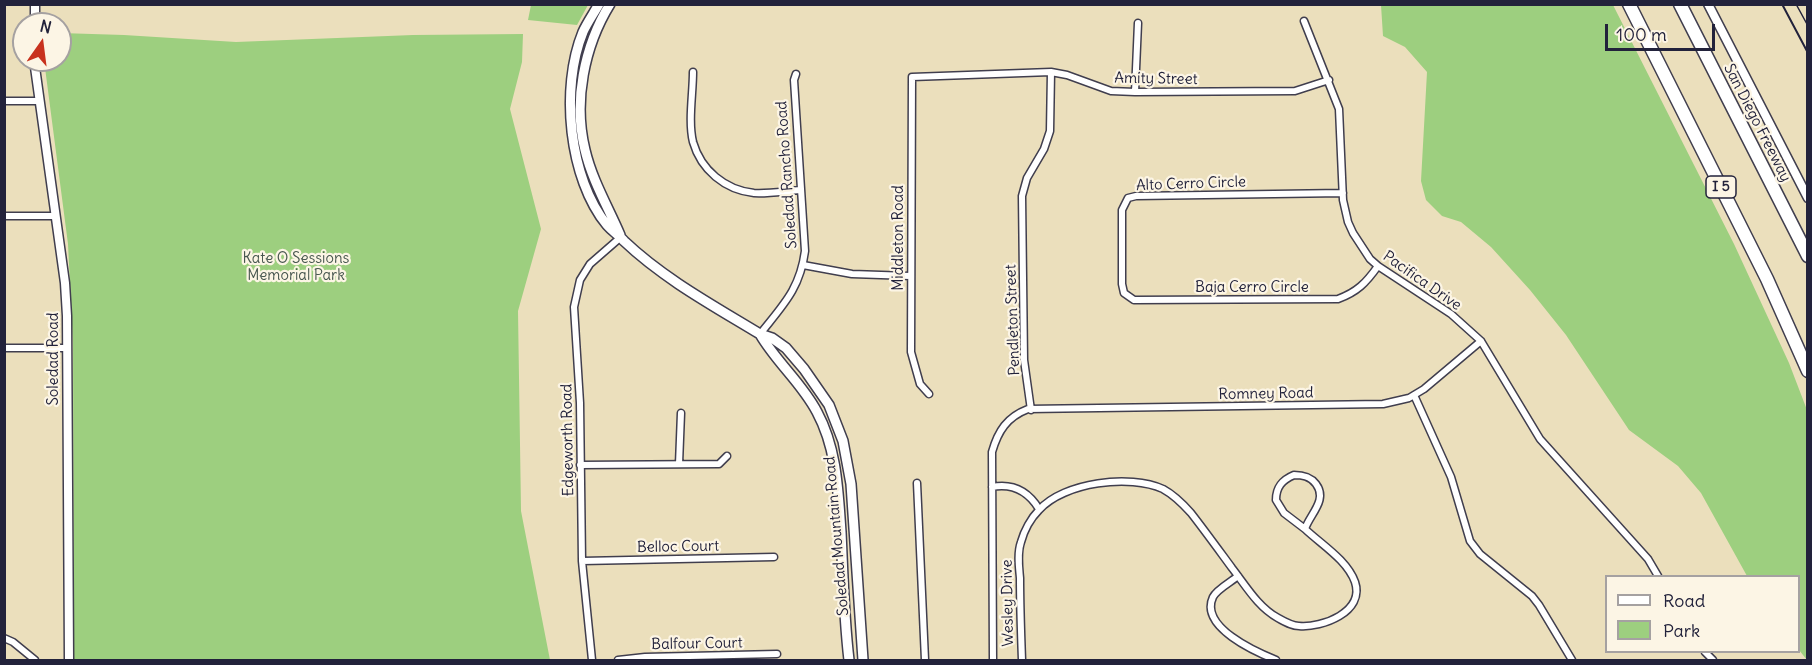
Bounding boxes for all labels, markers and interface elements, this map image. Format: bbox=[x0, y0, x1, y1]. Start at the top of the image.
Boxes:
north arrow bbox=[12, 12, 72, 72]
scale bar bbox=[1608, 12, 1718, 50]
text: N bbox=[38, 15, 54, 38]
text: 100 m bbox=[1616, 23, 1667, 46]
street label: San Diego Freeway bbox=[1719, 61, 1795, 185]
street label: Amity Street bbox=[1114, 69, 1198, 89]
street label: Soledad Rancho Road bbox=[773, 100, 801, 250]
street label: Alto Cerro Circle bbox=[1136, 173, 1246, 195]
road number: I 5 bbox=[1706, 176, 1736, 198]
street label: Middleton Road bbox=[890, 185, 908, 291]
street label: Pacifica Drive bbox=[1379, 247, 1465, 315]
park label: Kate O Sessions Memorial Park bbox=[243, 250, 349, 285]
street label: Pendleton Street bbox=[1002, 264, 1024, 376]
street label: Baja Cerro Circle bbox=[1195, 279, 1309, 297]
street label: Soledad Road bbox=[45, 312, 63, 406]
street label: Edgeworth Road bbox=[558, 384, 578, 496]
street label: Romney Road bbox=[1218, 384, 1314, 404]
street label: Soledad Mountain Road bbox=[821, 455, 853, 617]
street label: Belloc Court bbox=[637, 537, 719, 557]
street label: Wesley Drive bbox=[998, 559, 1018, 647]
legend bbox=[1605, 575, 1800, 653]
text: Road bbox=[1663, 589, 1705, 612]
text: Park bbox=[1663, 619, 1700, 642]
street label: Balfour Court bbox=[651, 634, 743, 654]

